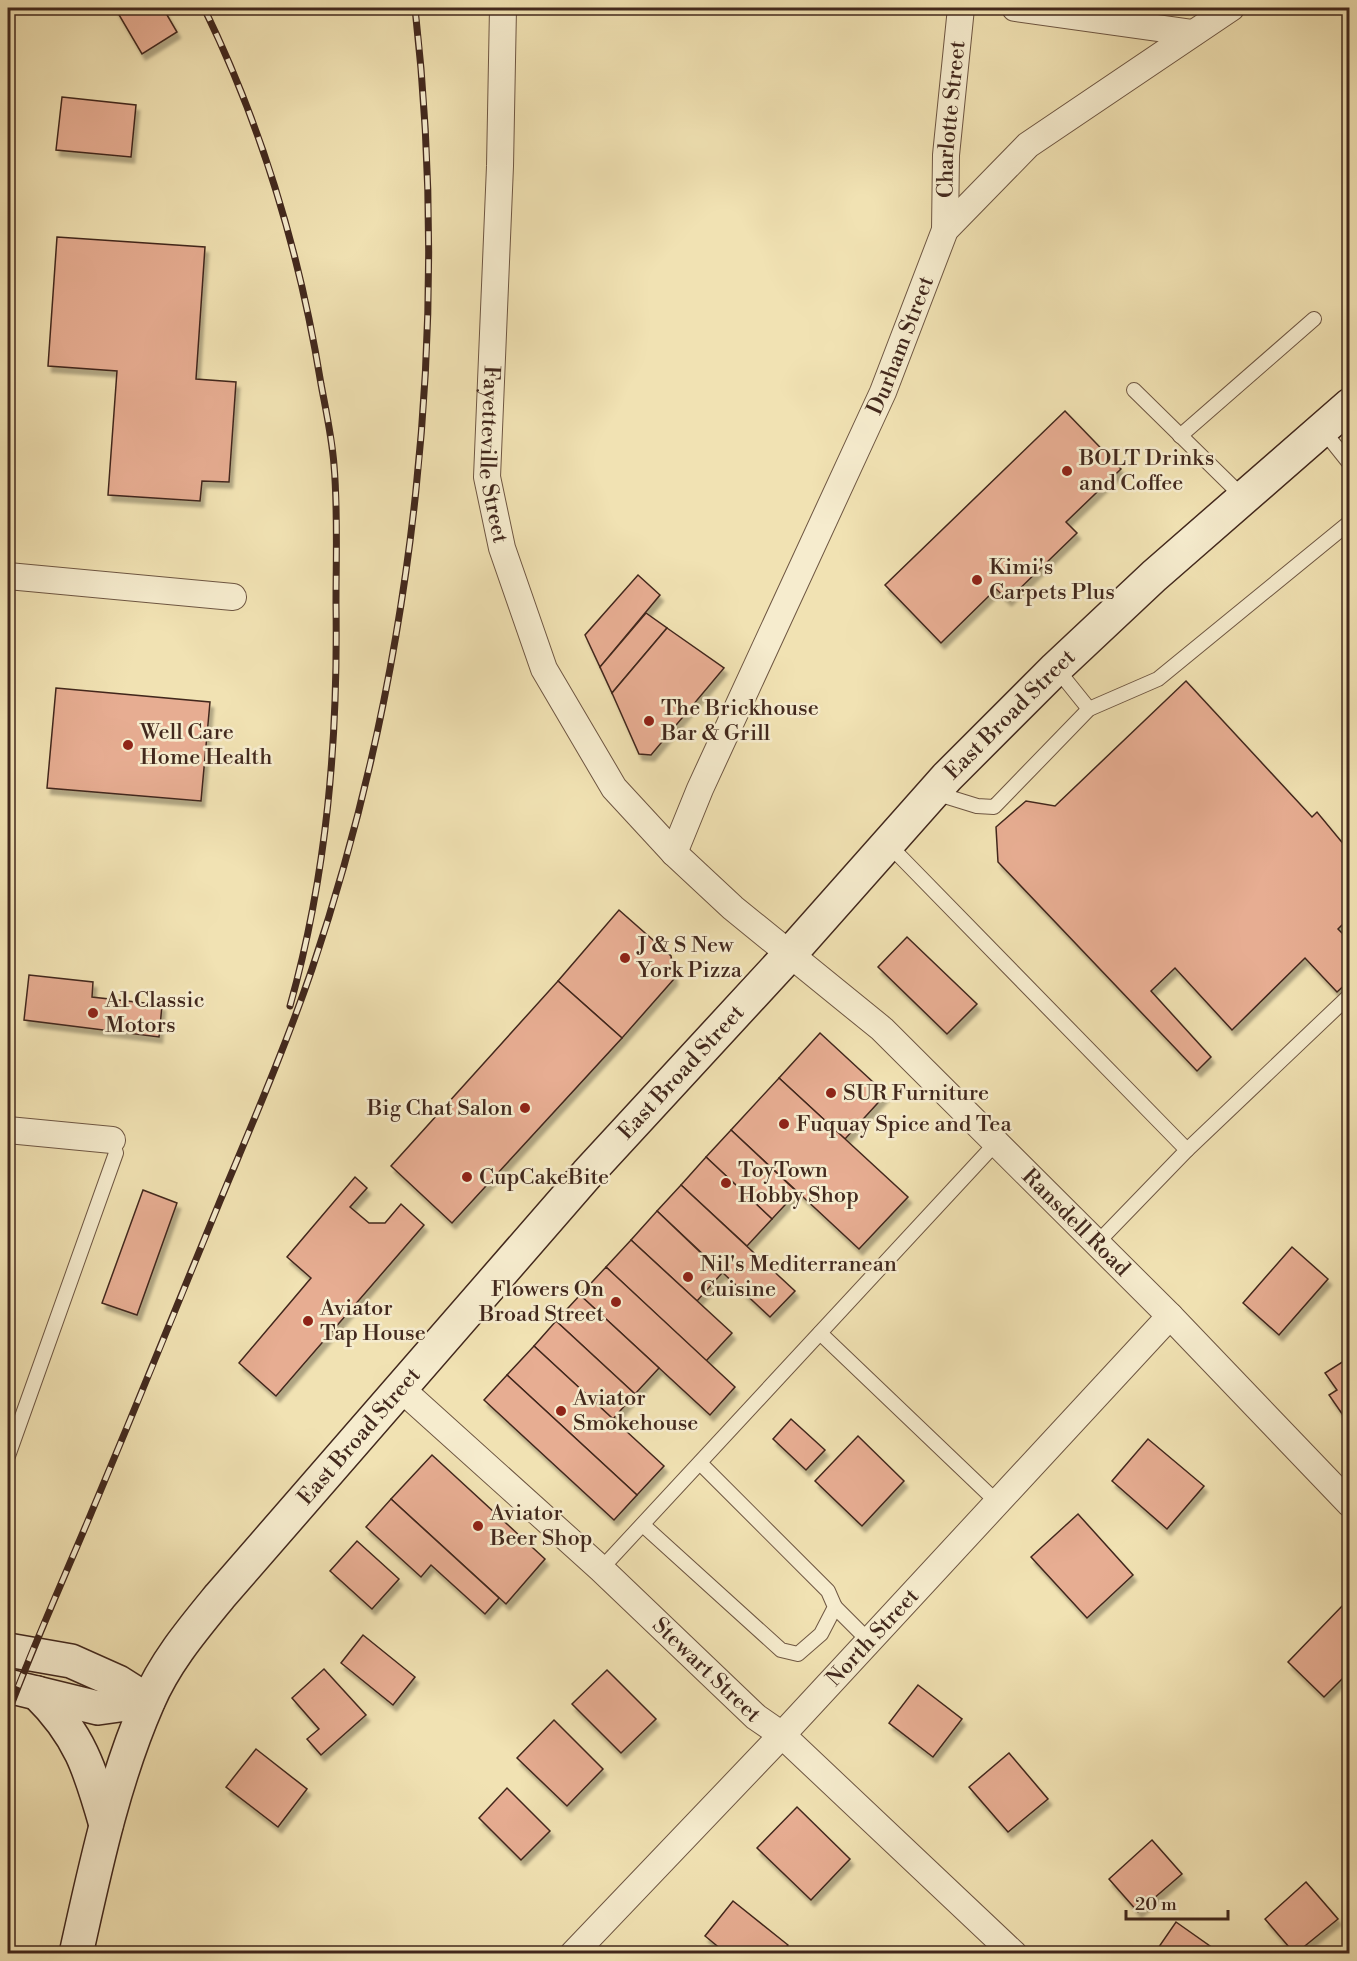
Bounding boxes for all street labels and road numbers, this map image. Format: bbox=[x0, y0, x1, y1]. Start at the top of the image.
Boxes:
street label: Charlotte Street bbox=[932, 39, 971, 198]
street label: Durham Street bbox=[861, 272, 940, 419]
street label: Fayetteville Street bbox=[473, 365, 514, 546]
street label: East Broad Street bbox=[939, 643, 1081, 785]
street label: East Broad Street bbox=[612, 999, 750, 1145]
street label: Ransdell Road bbox=[1016, 1163, 1136, 1282]
street label: East Broad Street bbox=[292, 1362, 426, 1510]
street label: North Street bbox=[820, 1582, 925, 1692]
street label: Stewart Street bbox=[647, 1612, 767, 1728]

